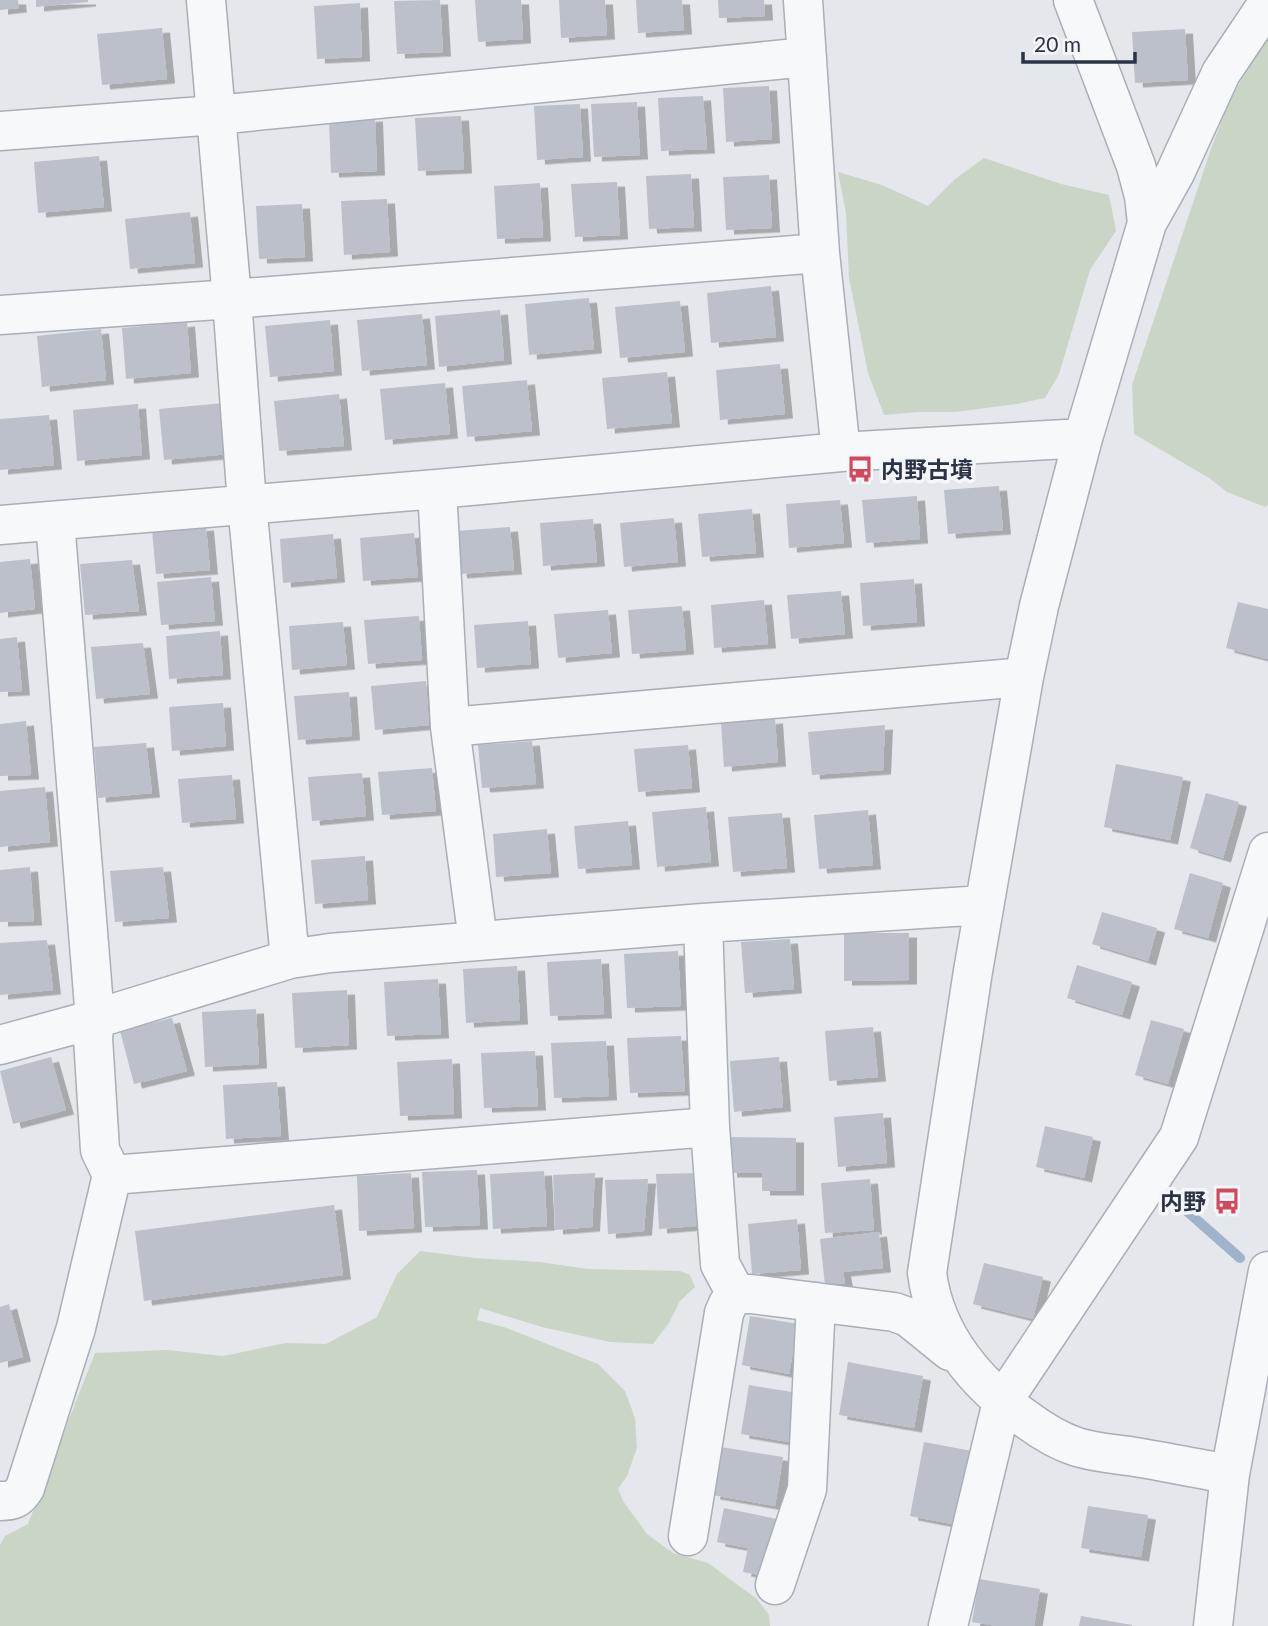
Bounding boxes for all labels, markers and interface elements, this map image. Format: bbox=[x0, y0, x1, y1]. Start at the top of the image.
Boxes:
scale bar bbox=[1023, 21, 1135, 65]
text: 20 m bbox=[1034, 31, 1081, 56]
bus stop icon: 内野古墳 bbox=[845, 454, 875, 484]
place label: 内野古墳 bbox=[881, 455, 973, 483]
bus stop icon: 内野 bbox=[1212, 1186, 1242, 1216]
place label: 内野 bbox=[1160, 1187, 1206, 1215]

